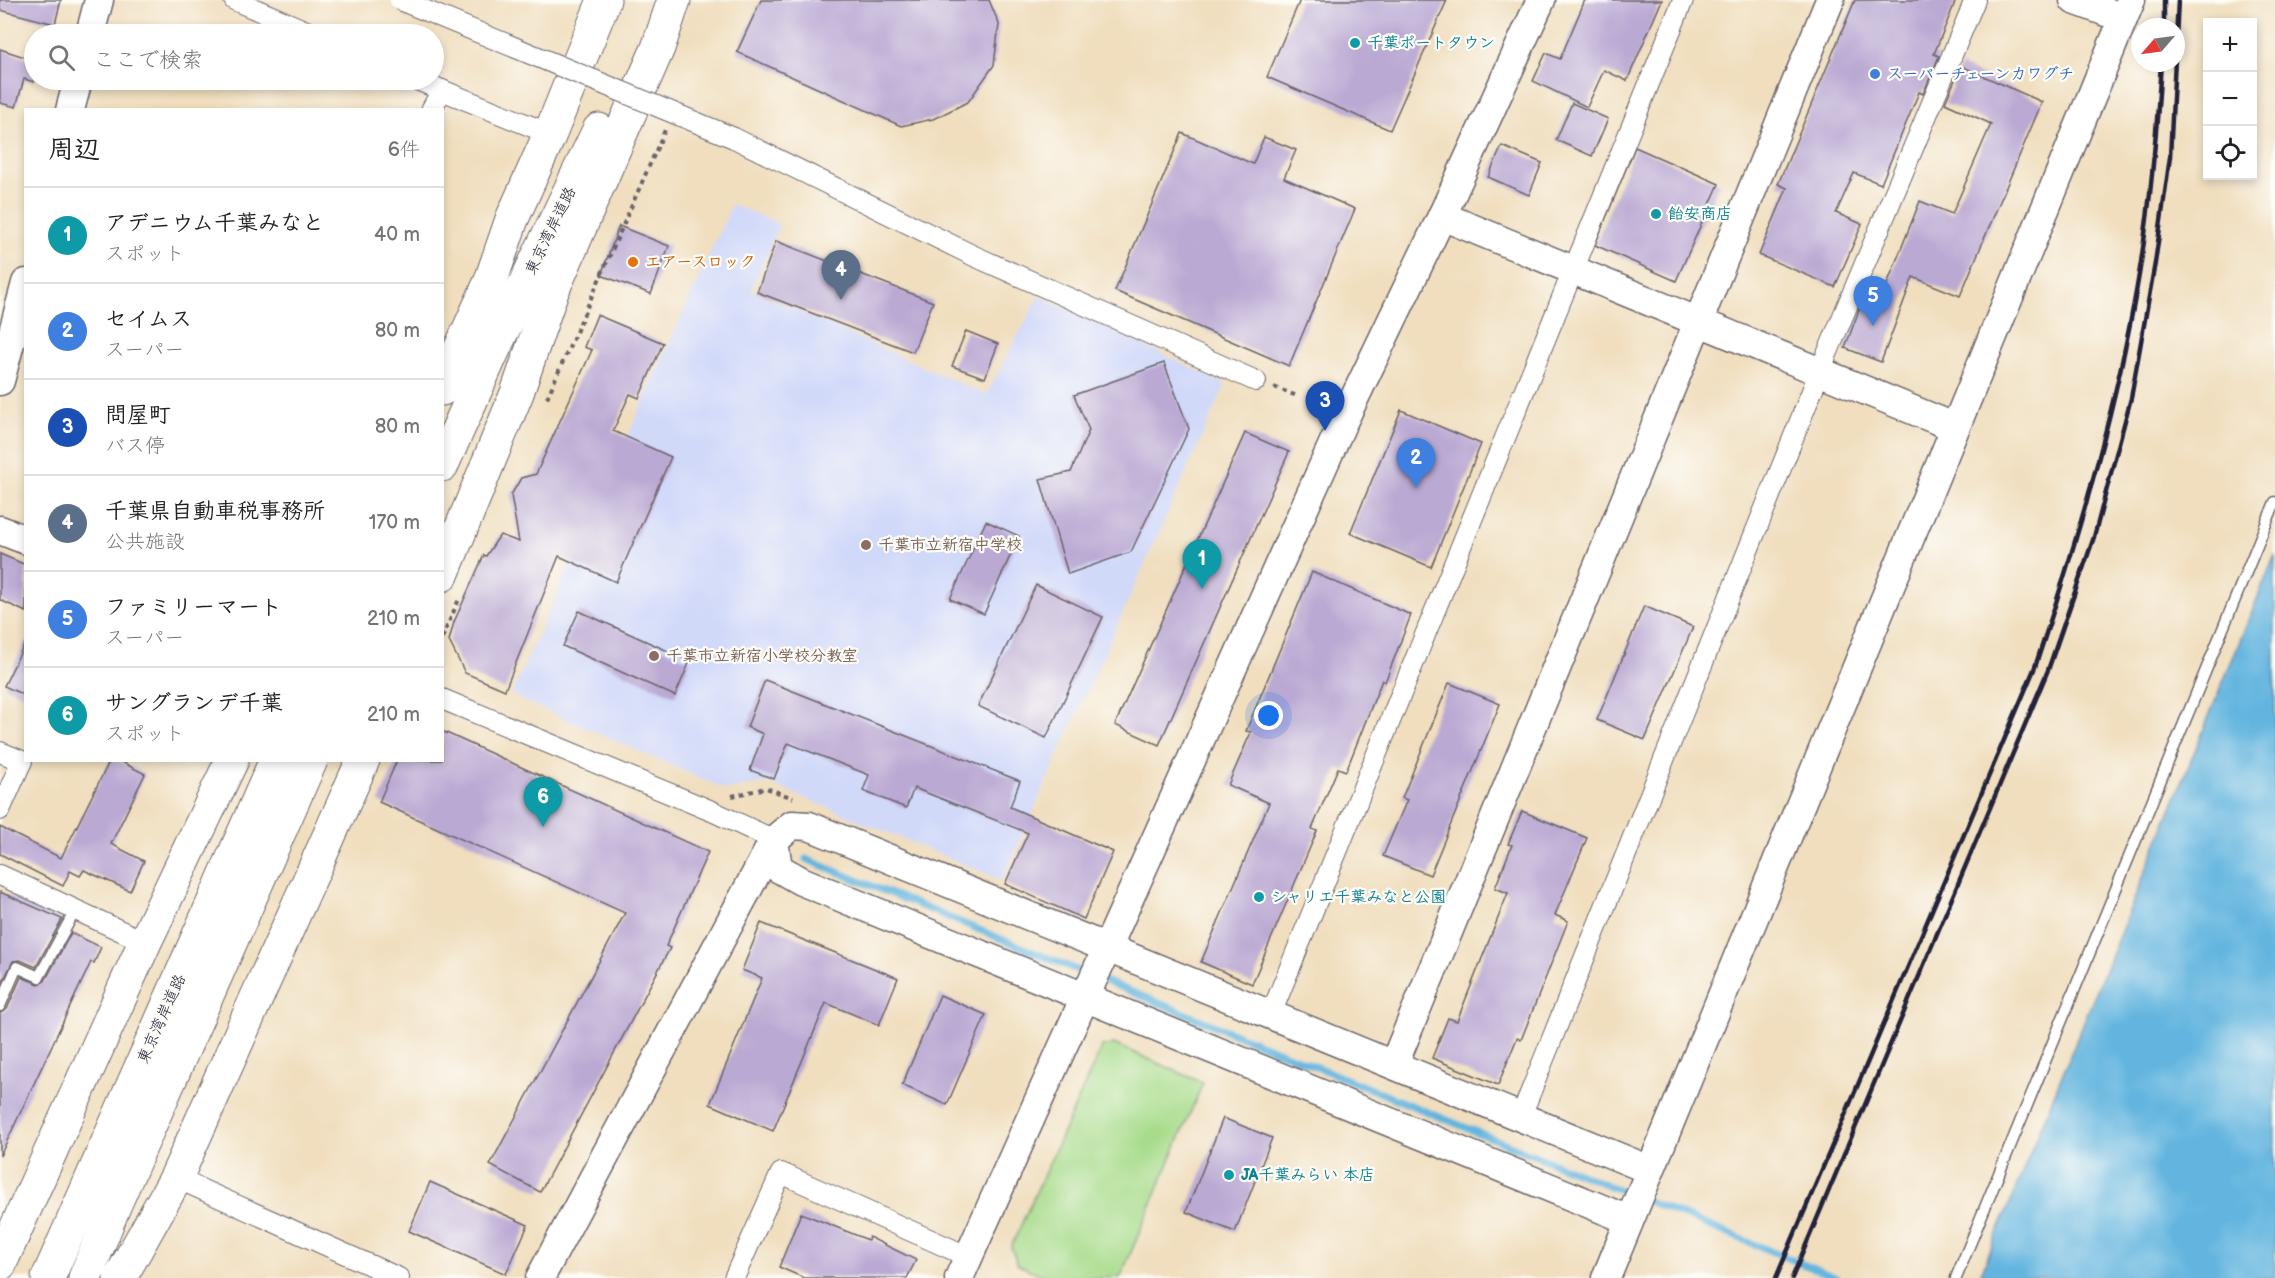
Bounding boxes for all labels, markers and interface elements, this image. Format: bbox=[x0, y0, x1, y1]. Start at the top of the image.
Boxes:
north arrow bbox=[2131, 18, 2185, 72]
map controls bbox=[2203, 18, 2257, 180]
button: + bbox=[2203, 18, 2257, 72]
search box bbox=[24, 24, 444, 90]
place label: 千葉ポートタウン bbox=[1367, 34, 1495, 53]
marker: 千葉ポートタウン bbox=[1348, 36, 1362, 50]
icon: search bbox=[45, 41, 78, 74]
text: ここで検索 bbox=[93, 47, 203, 74]
place label: スーパーチェーンカワグチ bbox=[1887, 65, 2074, 84]
marker: スーパーチェーンカワグチ bbox=[1868, 67, 1882, 81]
button: − bbox=[2203, 72, 2257, 126]
button: locate bbox=[2203, 126, 2257, 180]
text: 周辺 bbox=[48, 135, 100, 166]
text: 6件 bbox=[388, 138, 420, 162]
street label: 東京湾岸道路 bbox=[521, 184, 581, 278]
place label: 飴安商店 bbox=[1668, 205, 1732, 224]
marker: 飴安商店 bbox=[1649, 207, 1663, 221]
text: アデニウム千葉みなと bbox=[105, 210, 324, 237]
text: 1 bbox=[63, 223, 72, 247]
text: 40 m bbox=[374, 223, 420, 247]
text: スポット bbox=[105, 242, 185, 266]
pin: 4 bbox=[822, 250, 860, 300]
place label: エアースロック bbox=[645, 253, 755, 272]
marker: エアースロック bbox=[626, 255, 640, 269]
pin: 5 bbox=[1854, 276, 1892, 326]
text: セイムス bbox=[105, 306, 192, 333]
text: 2 bbox=[62, 319, 73, 343]
text: 80 m bbox=[375, 319, 420, 343]
text: スーパー bbox=[105, 338, 184, 362]
pin: 3 bbox=[1306, 382, 1344, 431]
text: 問屋町 bbox=[105, 402, 171, 429]
text: 3 bbox=[62, 415, 73, 439]
text: 80 m bbox=[375, 415, 420, 439]
text: バス停 bbox=[105, 434, 165, 458]
pin: 2 bbox=[1396, 438, 1436, 488]
text: 千葉県自動車税事務所 bbox=[105, 498, 325, 525]
text: 4 bbox=[62, 511, 73, 535]
text: 170 m bbox=[369, 511, 420, 535]
text: 公共施設 bbox=[105, 530, 185, 554]
place label: 千葉市立新宿中学校 bbox=[878, 536, 1022, 555]
marker: 千葉市立新宿中学校 bbox=[859, 538, 873, 552]
pin: 1 bbox=[1182, 540, 1222, 589]
text: ファミリーマート bbox=[105, 594, 282, 621]
text: 5 bbox=[62, 607, 73, 631]
text: 210 m bbox=[367, 607, 420, 631]
text: スーパー bbox=[105, 626, 184, 650]
place label: 千葉市立新宿小学校分教室 bbox=[666, 647, 858, 666]
marker: 千葉市立新宿小学校分教室 bbox=[647, 649, 661, 663]
text: サングランデ千葉 bbox=[105, 690, 283, 717]
your location bbox=[1254, 701, 1283, 730]
text: 6 bbox=[61, 703, 74, 727]
text: 210 m bbox=[367, 703, 420, 727]
text: スポット bbox=[105, 722, 185, 746]
pin: 6 bbox=[524, 778, 562, 827]
place label: シャリエ千葉みなと公園 bbox=[1271, 888, 1446, 907]
marker: シャリエ千葉みなと公園 bbox=[1252, 890, 1266, 904]
street label: 東京湾岸道路 bbox=[134, 971, 190, 1067]
place label: JA千葉みらい 本店 bbox=[1241, 1166, 1375, 1185]
marker: JA千葉みらい 本店 bbox=[1222, 1168, 1236, 1182]

